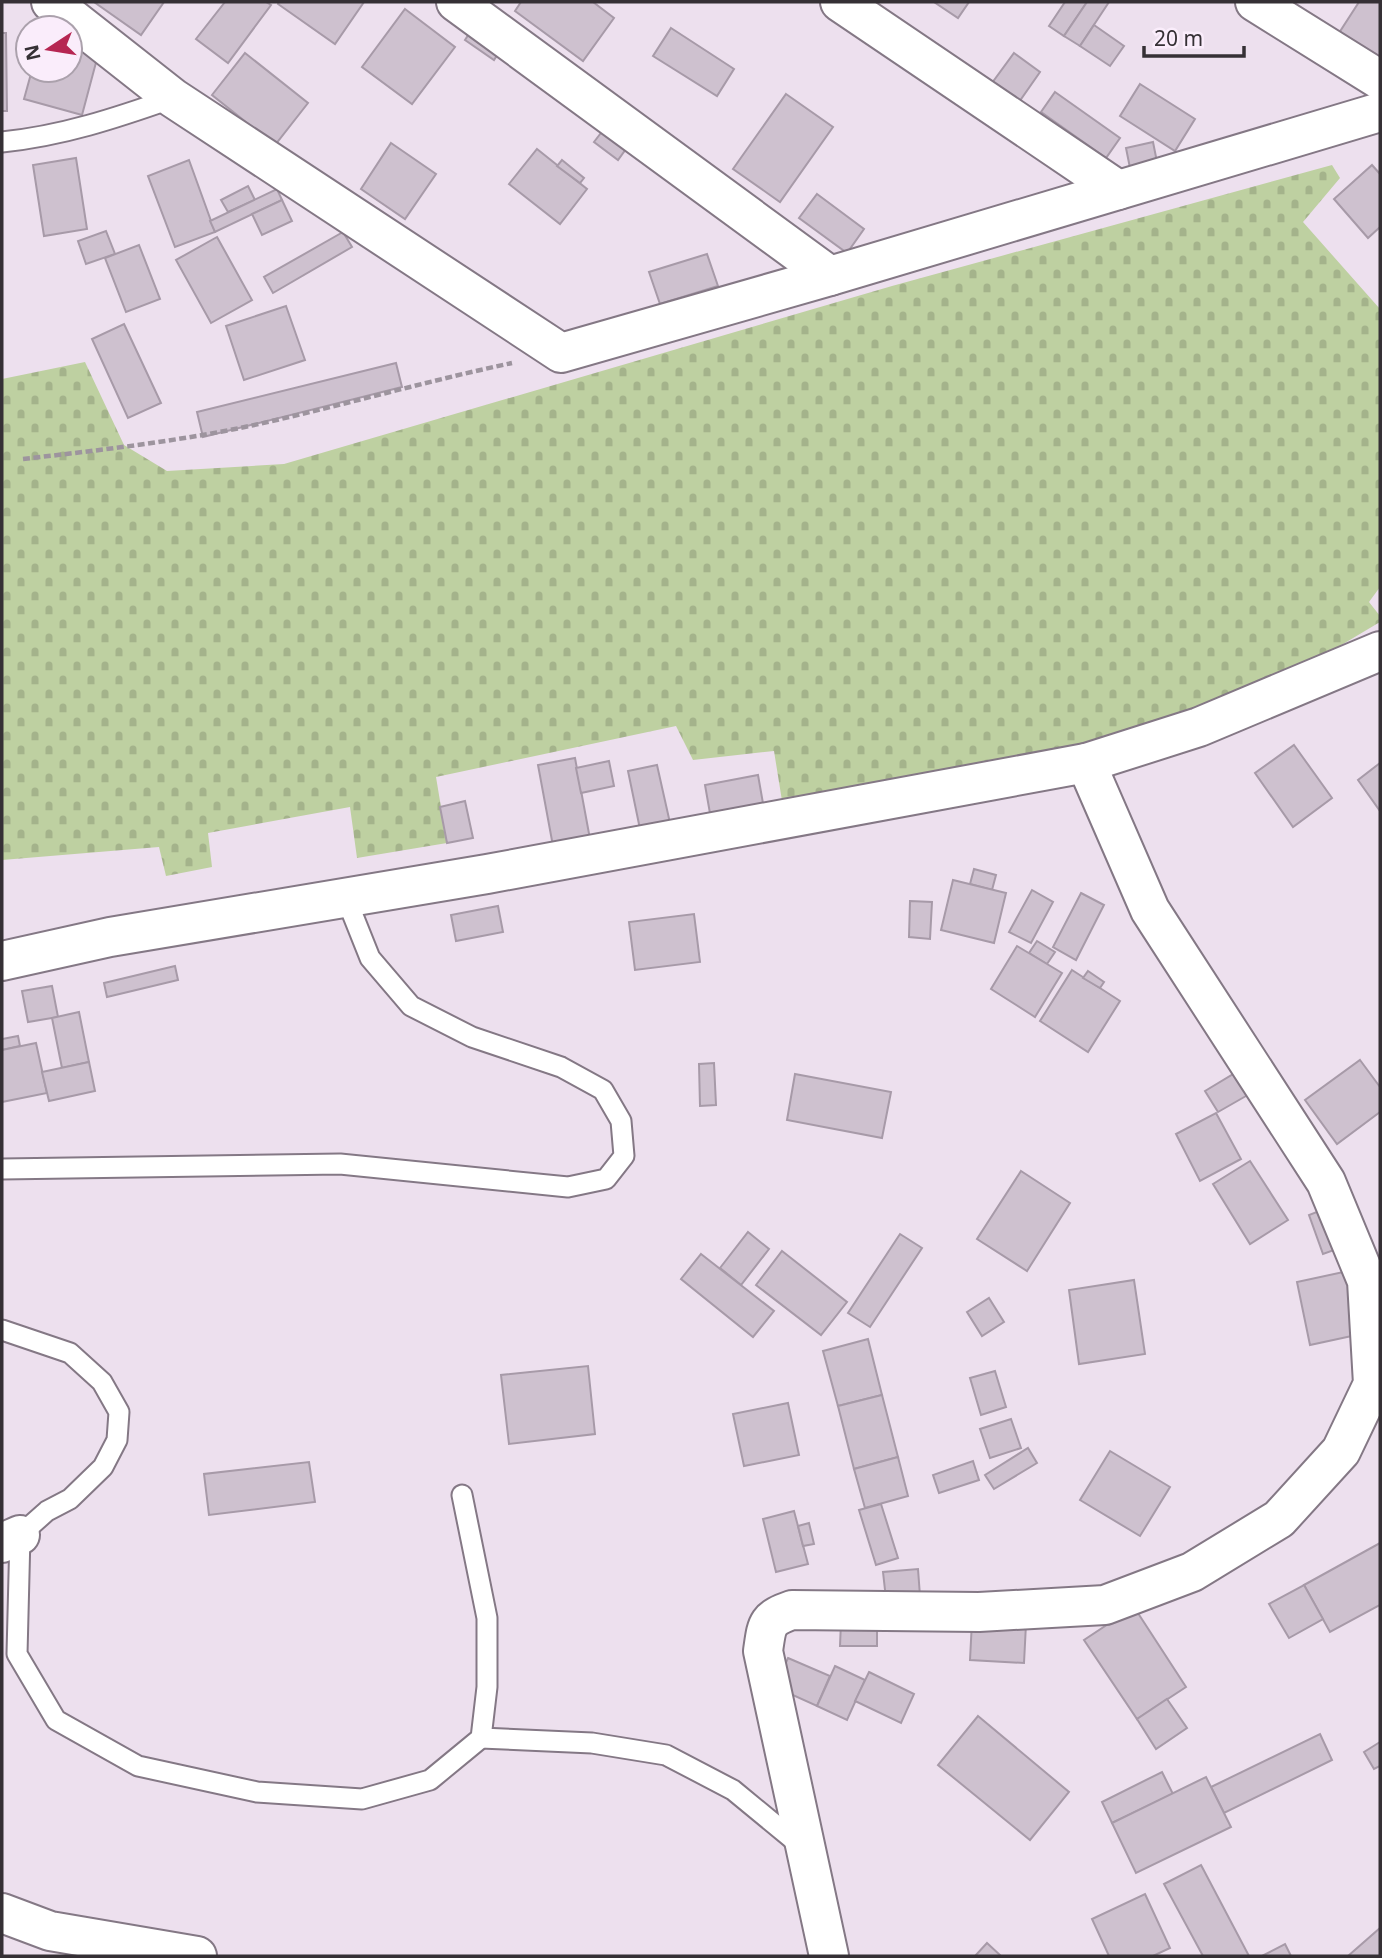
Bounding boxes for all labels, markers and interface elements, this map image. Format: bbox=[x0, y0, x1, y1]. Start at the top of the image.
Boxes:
north arrow bbox=[14, 14, 84, 84]
scale bar bbox=[1144, 14, 1244, 58]
text: 20 m bbox=[1154, 24, 1203, 52]
text: N bbox=[18, 42, 47, 63]

